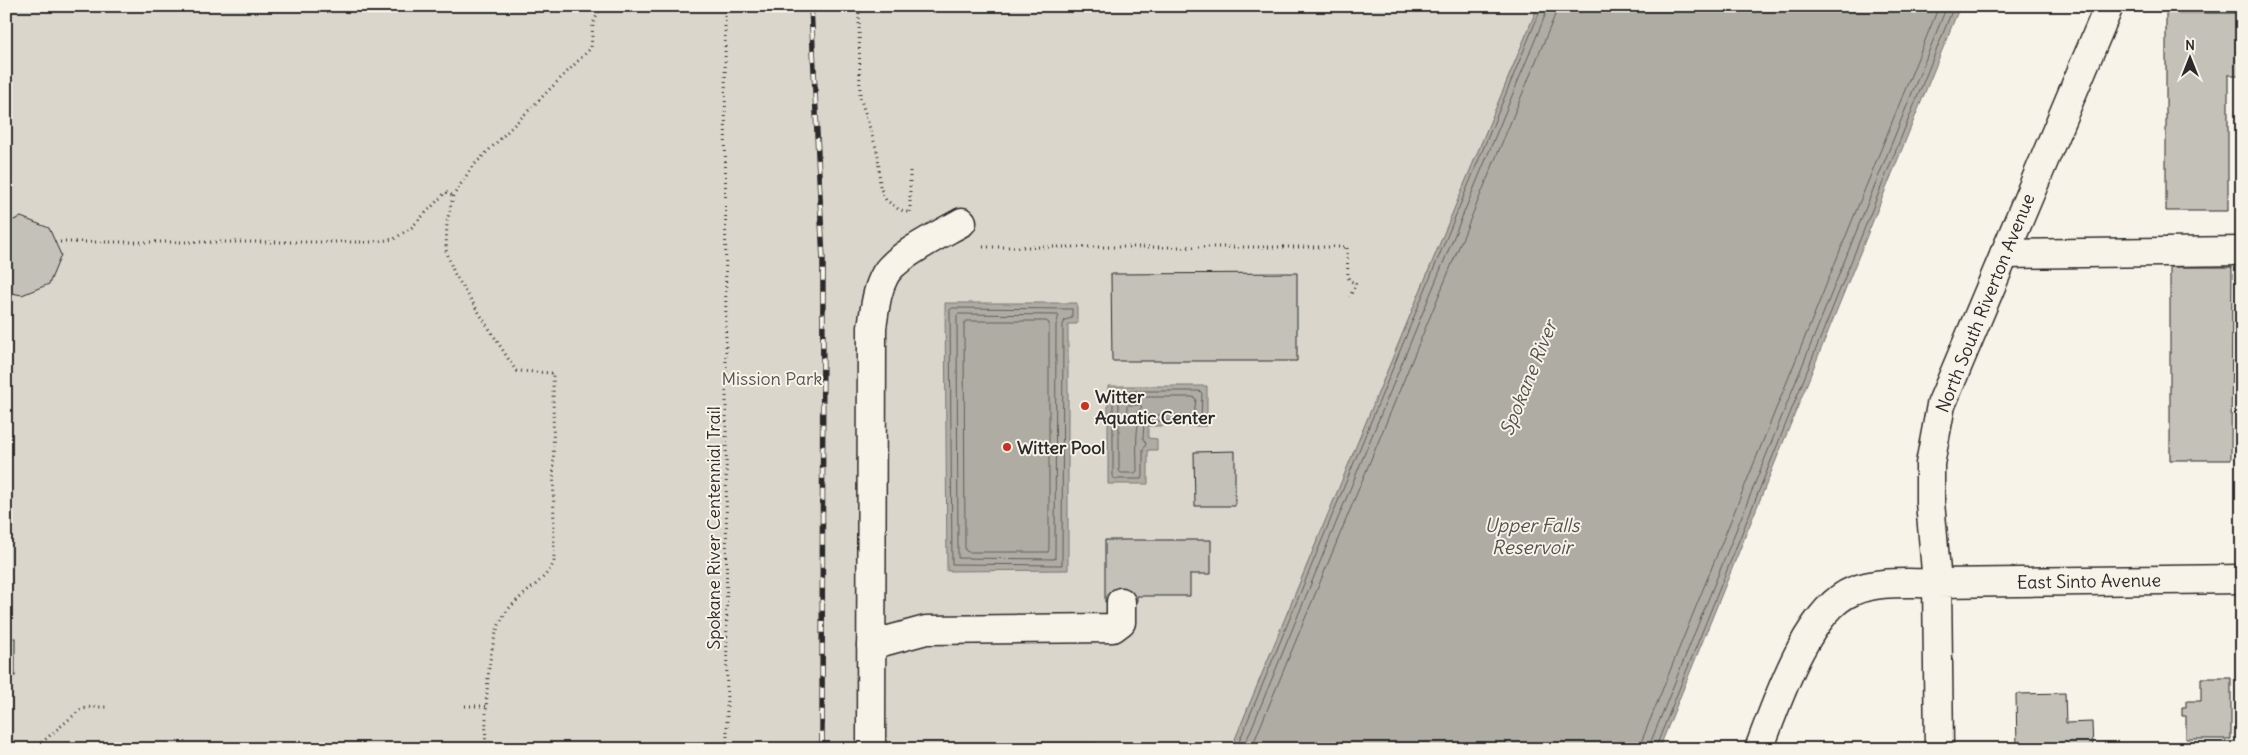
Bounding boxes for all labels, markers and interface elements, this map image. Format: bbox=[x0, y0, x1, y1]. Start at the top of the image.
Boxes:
north arrow bbox=[2166, 32, 2216, 82]
text: N bbox=[2185, 36, 2195, 54]
street label: North South Riverton Avenue bbox=[1930, 190, 2040, 416]
water label: Spokane River bbox=[1494, 315, 1563, 439]
park label: Mission Park bbox=[722, 367, 822, 390]
place label: Witter Aquatic Center bbox=[1095, 385, 1216, 429]
marker: Witter Aquatic Center bbox=[1079, 400, 1091, 412]
street label: Spokane River Centennial Trail bbox=[702, 406, 725, 650]
place label: Witter Pool bbox=[1017, 436, 1105, 459]
marker: Witter Pool bbox=[1001, 441, 1013, 453]
water label: Upper Falls Reservoir bbox=[1485, 513, 1581, 559]
street label: East Sinto Avenue bbox=[2017, 568, 2161, 594]

